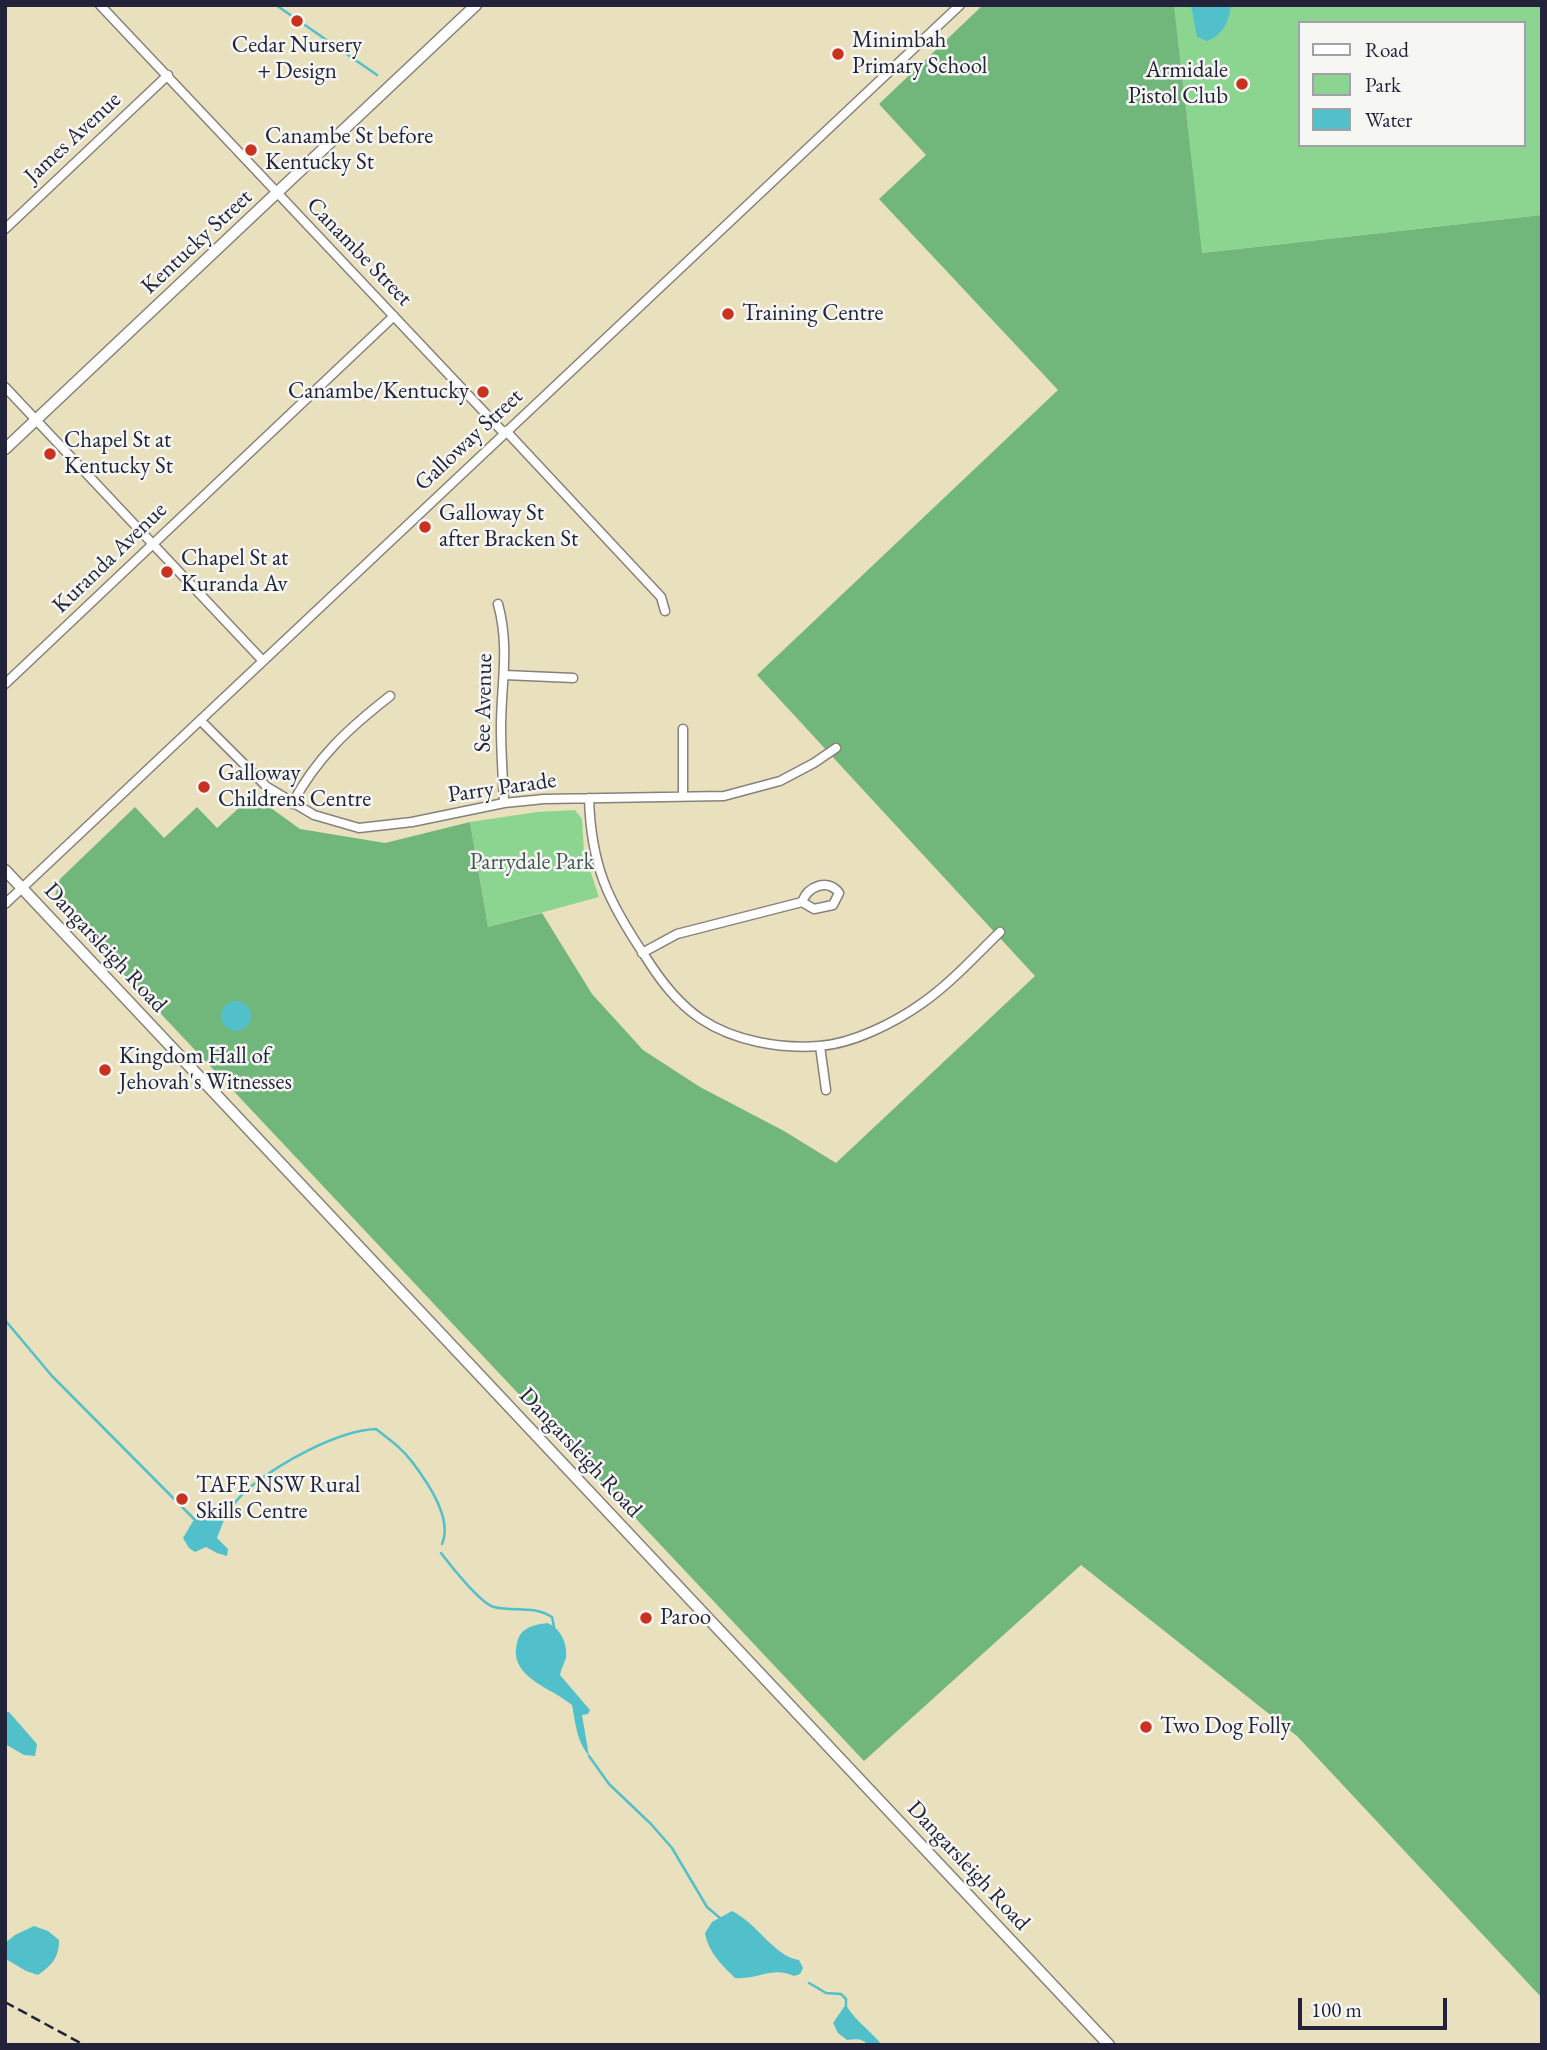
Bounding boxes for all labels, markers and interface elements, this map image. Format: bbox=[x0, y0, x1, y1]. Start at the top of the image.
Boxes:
marker: Cedar Nursery + Design bbox=[289, 13, 305, 29]
legend bbox=[1298, 21, 1526, 147]
place label: Minimbah Primary School bbox=[852, 27, 987, 81]
place label: Cedar Nursery + Design bbox=[232, 32, 362, 86]
text: Road bbox=[1365, 36, 1409, 63]
marker: Minimbah Primary School bbox=[830, 46, 846, 62]
place label: Armidale Pistol Club bbox=[1128, 57, 1228, 111]
text: Park bbox=[1365, 71, 1401, 98]
marker: Armidale Pistol Club bbox=[1234, 76, 1250, 92]
street label: James Avenue bbox=[19, 86, 127, 190]
text: Water bbox=[1365, 106, 1412, 133]
place label: Canambe St before Kentucky St bbox=[265, 123, 433, 177]
marker: Canambe St before Kentucky St bbox=[243, 142, 259, 158]
street label: Kentucky Street bbox=[136, 184, 258, 300]
street label: Canambe Street bbox=[300, 192, 418, 312]
place label: Training Centre bbox=[742, 300, 883, 328]
marker: Training Centre bbox=[720, 306, 736, 322]
place label: Canambe/Kentucky bbox=[288, 378, 469, 406]
street label: Galloway Street bbox=[409, 383, 529, 497]
marker: Canambe/Kentucky bbox=[475, 384, 491, 400]
place label: Chapel St at Kentucky St bbox=[64, 427, 173, 481]
marker: Chapel St at Kentucky St bbox=[42, 446, 58, 462]
street label: Kuranda Avenue bbox=[47, 497, 173, 619]
place label: Galloway St after Bracken St bbox=[439, 500, 578, 554]
marker: Galloway St after Bracken St bbox=[417, 519, 433, 535]
place label: Chapel St at Kuranda Av bbox=[181, 545, 288, 599]
marker: Chapel St at Kuranda Av bbox=[159, 564, 175, 580]
street label: See Avenue bbox=[469, 653, 499, 753]
place label: Galloway Childrens Centre bbox=[218, 760, 371, 814]
street label: Parry Parade bbox=[446, 767, 558, 809]
marker: Galloway Childrens Centre bbox=[196, 779, 212, 795]
park label: Parrydale Park bbox=[470, 849, 594, 877]
street label: Dangarsleigh Road bbox=[38, 877, 172, 1019]
place label: Kingdom Hall of Jehovah's Witnesses bbox=[119, 1043, 292, 1097]
marker: Kingdom Hall of Jehovah's Witnesses bbox=[97, 1062, 113, 1078]
street label: Dangarsleigh Road bbox=[513, 1382, 647, 1524]
place label: TAFE NSW Rural Skills Centre bbox=[196, 1472, 360, 1526]
marker: TAFE NSW Rural Skills Centre bbox=[174, 1491, 190, 1507]
place label: Paroo bbox=[660, 1604, 711, 1632]
marker: Paroo bbox=[638, 1610, 654, 1626]
place label: Two Dog Folly bbox=[1160, 1713, 1291, 1741]
marker: Two Dog Folly bbox=[1138, 1719, 1154, 1735]
street label: Dangarsleigh Road bbox=[901, 1795, 1035, 1937]
scale bar bbox=[1302, 1983, 1451, 2027]
text: 100 m bbox=[1311, 1996, 1362, 2023]

